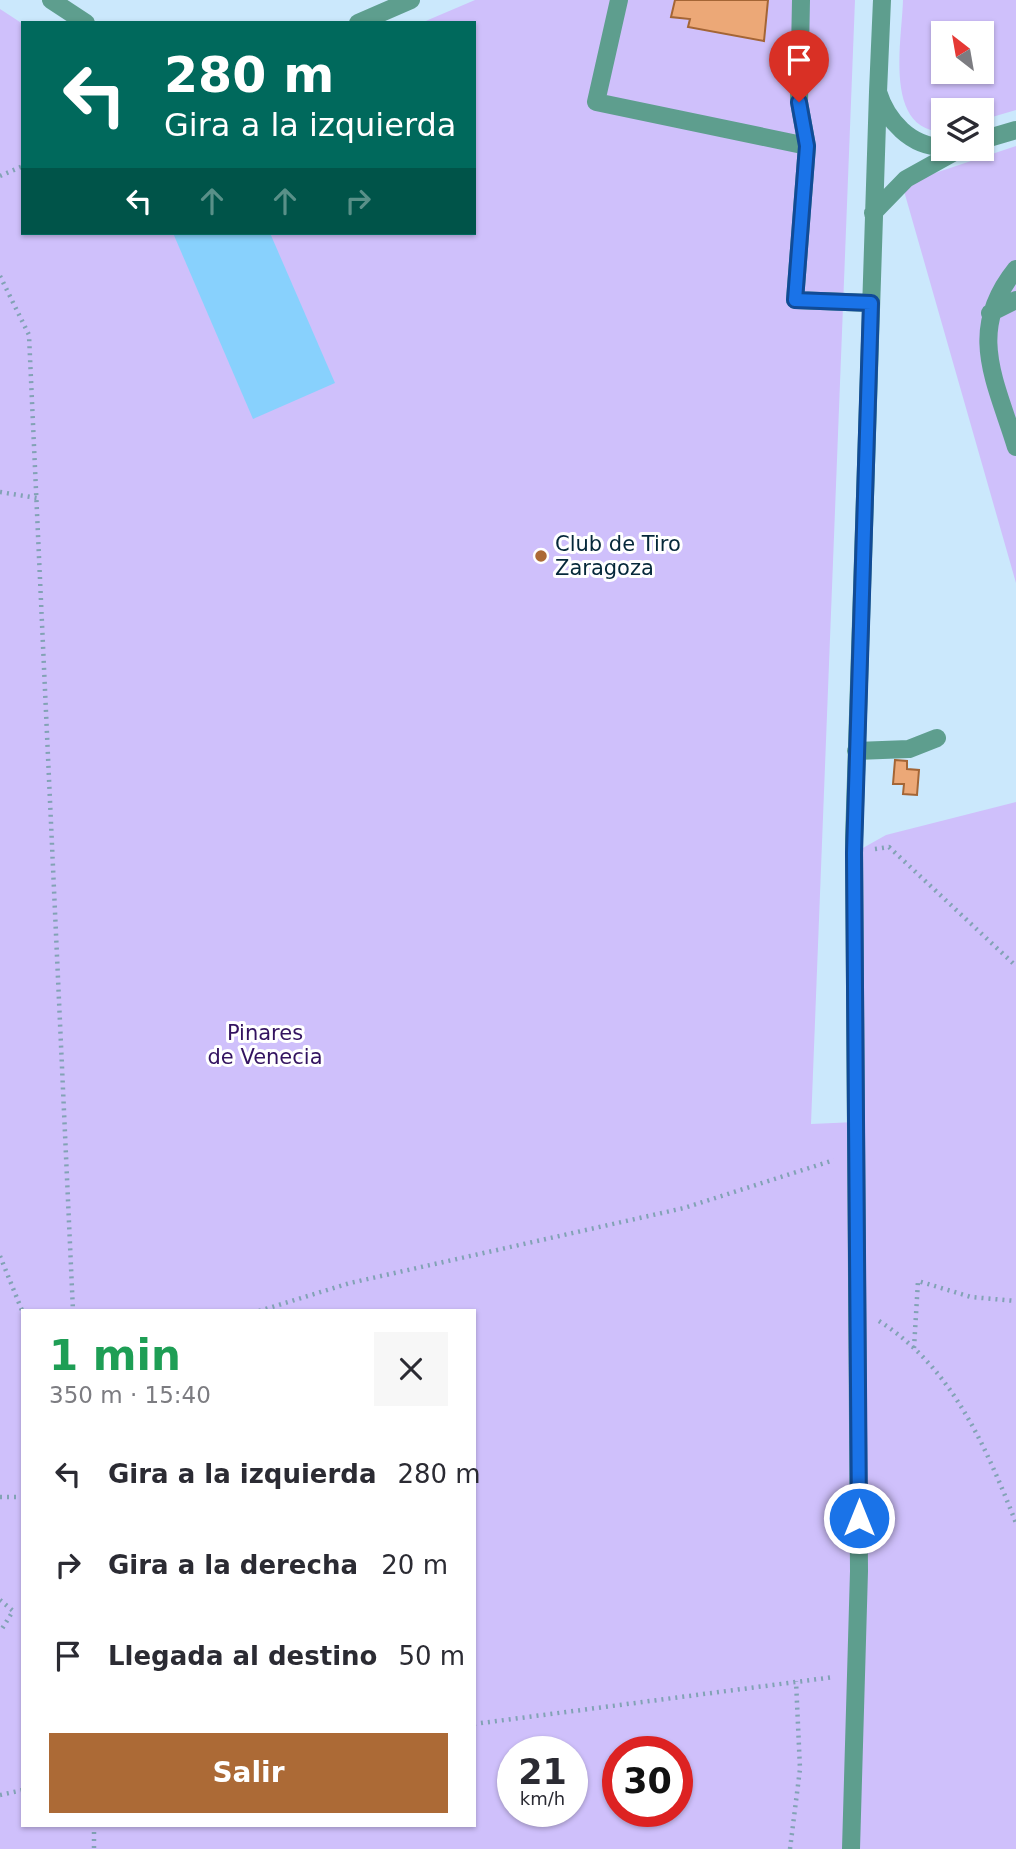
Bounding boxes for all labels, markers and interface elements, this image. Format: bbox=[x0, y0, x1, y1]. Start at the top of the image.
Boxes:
north arrow bbox=[931, 21, 994, 84]
map controls bbox=[931, 21, 994, 161]
pin bbox=[769, 30, 829, 102]
icon: arrive bbox=[780, 41, 818, 79]
text: 280 m bbox=[164, 47, 334, 104]
icon: left bbox=[49, 49, 140, 140]
button: layers bbox=[931, 98, 994, 161]
text: Gira a la izquierda bbox=[164, 106, 456, 144]
icon: left bbox=[120, 182, 158, 220]
icon: ahead bbox=[193, 182, 231, 220]
icon: ahead bbox=[266, 182, 304, 220]
icon: right bbox=[339, 182, 377, 220]
place label: Club de Tiro Zaragoza bbox=[555, 532, 681, 580]
marker: Club de Tiro Zaragoza bbox=[533, 548, 549, 564]
park label: Pinares de Venecia bbox=[207, 1021, 323, 1069]
text: 1 min bbox=[49, 1331, 181, 1380]
button: close bbox=[374, 1332, 448, 1406]
text: 350 m · 15:40 bbox=[49, 1382, 211, 1408]
icon: left bbox=[49, 1455, 87, 1493]
text: Gira a la izquierda bbox=[108, 1459, 376, 1489]
text: 280 m bbox=[397, 1459, 481, 1489]
position arrow bbox=[822, 1481, 896, 1555]
icon: right bbox=[49, 1546, 87, 1584]
text: Gira a la derecha bbox=[108, 1550, 358, 1580]
text: 20 m bbox=[381, 1550, 448, 1580]
icon: arrive bbox=[49, 1637, 87, 1675]
text: Llegada al destino bbox=[108, 1641, 377, 1671]
text: 50 m bbox=[398, 1641, 465, 1671]
button: Salir bbox=[49, 1733, 448, 1813]
speed limit sign: 30 bbox=[602, 1736, 693, 1827]
text: 21 bbox=[518, 1752, 567, 1792]
text: km/h bbox=[520, 1788, 565, 1809]

